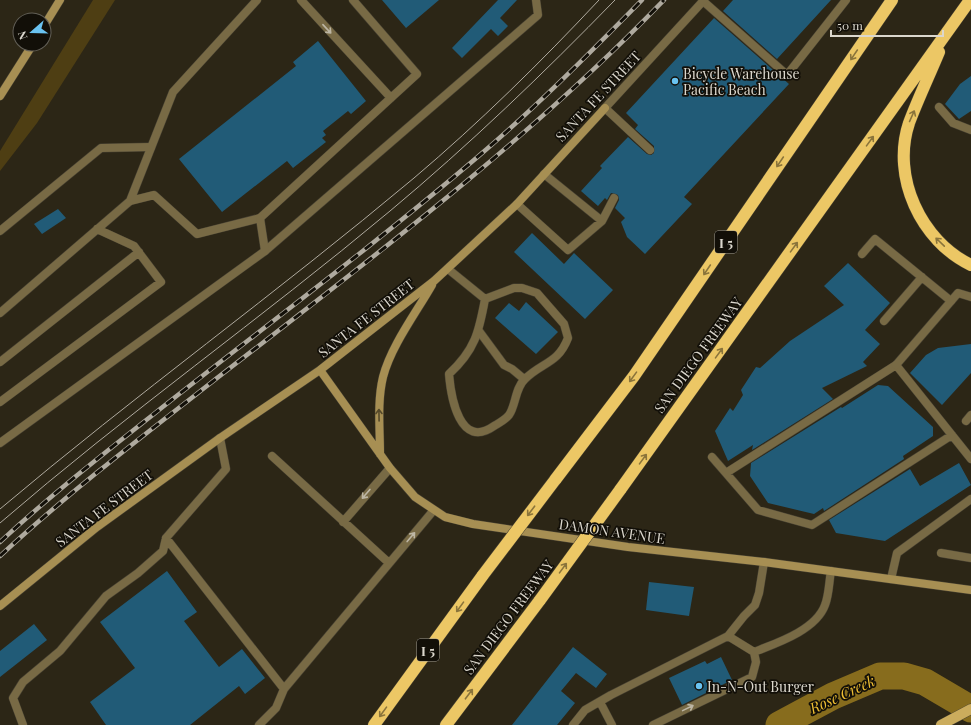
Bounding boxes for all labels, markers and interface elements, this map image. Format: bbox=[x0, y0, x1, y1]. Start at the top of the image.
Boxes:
north arrow bbox=[12, 12, 52, 52]
scale bar bbox=[831, 12, 943, 38]
text: 50 m bbox=[837, 17, 863, 33]
one-way arrow bbox=[323, 24, 332, 34]
text: N bbox=[14, 29, 31, 42]
street label: SANTA FE STREET bbox=[551, 46, 645, 145]
one-way arrow bbox=[850, 49, 858, 60]
place label: Bicycle Warehouse Pacific Beach bbox=[683, 64, 800, 99]
marker: Bicycle Warehouse Pacific Beach bbox=[670, 76, 680, 86]
one-way arrow bbox=[909, 111, 917, 123]
one-way arrow bbox=[866, 136, 874, 147]
one-way arrow bbox=[776, 157, 784, 168]
road number: I 5 bbox=[715, 231, 737, 253]
one-way arrow bbox=[935, 237, 945, 247]
one-way arrow bbox=[790, 242, 798, 253]
one-way arrow bbox=[703, 264, 711, 275]
street label: SANTA FE STREET bbox=[314, 274, 418, 362]
street label: SAN DIEGO FREEWAY bbox=[650, 293, 747, 417]
one-way arrow bbox=[714, 347, 723, 358]
one-way arrow bbox=[629, 371, 637, 382]
one-way arrow bbox=[375, 409, 383, 422]
one-way arrow bbox=[639, 453, 647, 464]
street label: SANTA FE STREET bbox=[51, 465, 157, 551]
one-way arrow bbox=[362, 489, 371, 500]
one-way arrow bbox=[527, 506, 535, 517]
street label: DAMON AVENUE bbox=[558, 514, 666, 548]
one-way arrow bbox=[406, 532, 416, 542]
street label: SAN DIEGO FREEWAY bbox=[459, 555, 558, 678]
one-way arrow bbox=[559, 563, 567, 574]
one-way arrow bbox=[456, 601, 464, 612]
road number: I 5 bbox=[417, 639, 439, 661]
water label: Rose Creek bbox=[805, 670, 878, 718]
place label: In-N-Out Burger bbox=[707, 677, 815, 696]
marker: In-N-Out Burger bbox=[694, 681, 704, 691]
one-way arrow bbox=[465, 688, 474, 699]
one-way arrow bbox=[682, 704, 694, 711]
one-way arrow bbox=[379, 706, 387, 717]

